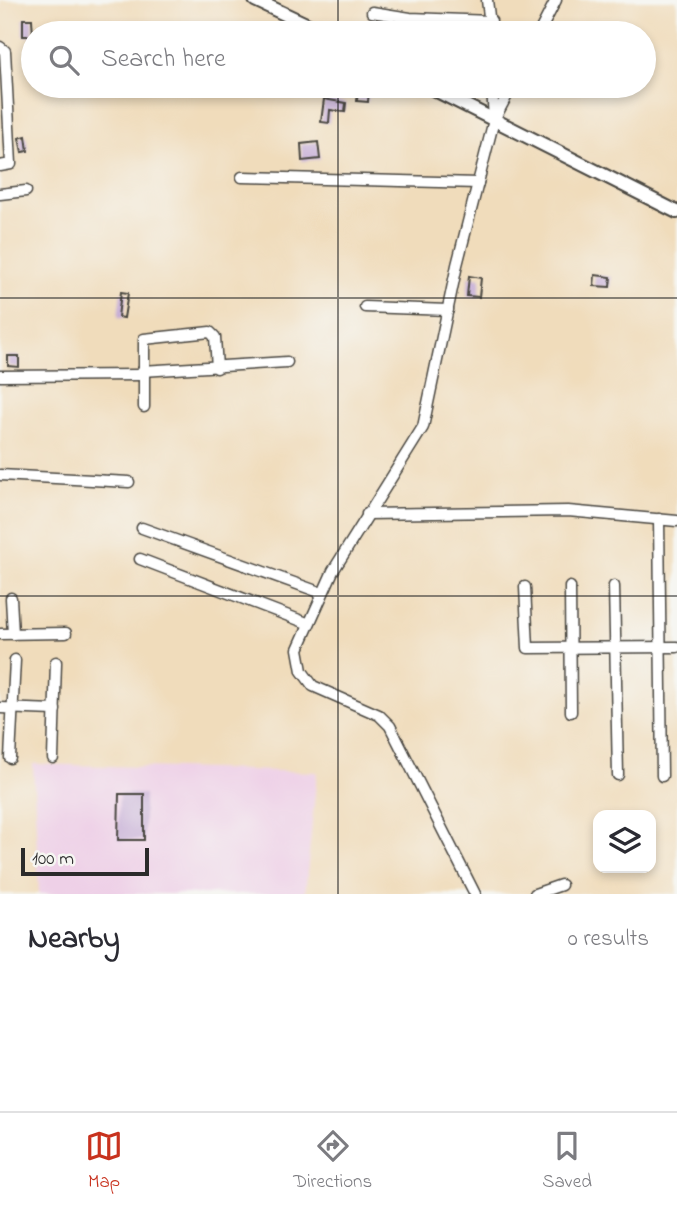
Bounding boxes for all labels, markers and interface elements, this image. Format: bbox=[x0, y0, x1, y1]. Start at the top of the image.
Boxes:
search box bbox=[21, 21, 656, 98]
icon: search bbox=[45, 41, 83, 79]
text: Search here bbox=[101, 41, 226, 79]
map controls bbox=[593, 810, 656, 873]
button: layers bbox=[593, 810, 656, 873]
scale bar bbox=[21, 845, 149, 877]
text: 100 m bbox=[32, 846, 74, 873]
text: Nearby bbox=[28, 918, 120, 962]
text: 0 results bbox=[568, 923, 649, 956]
tab: Map bbox=[85, 1127, 123, 1196]
tab: Directions bbox=[293, 1127, 372, 1196]
tab: Saved bbox=[542, 1127, 592, 1196]

